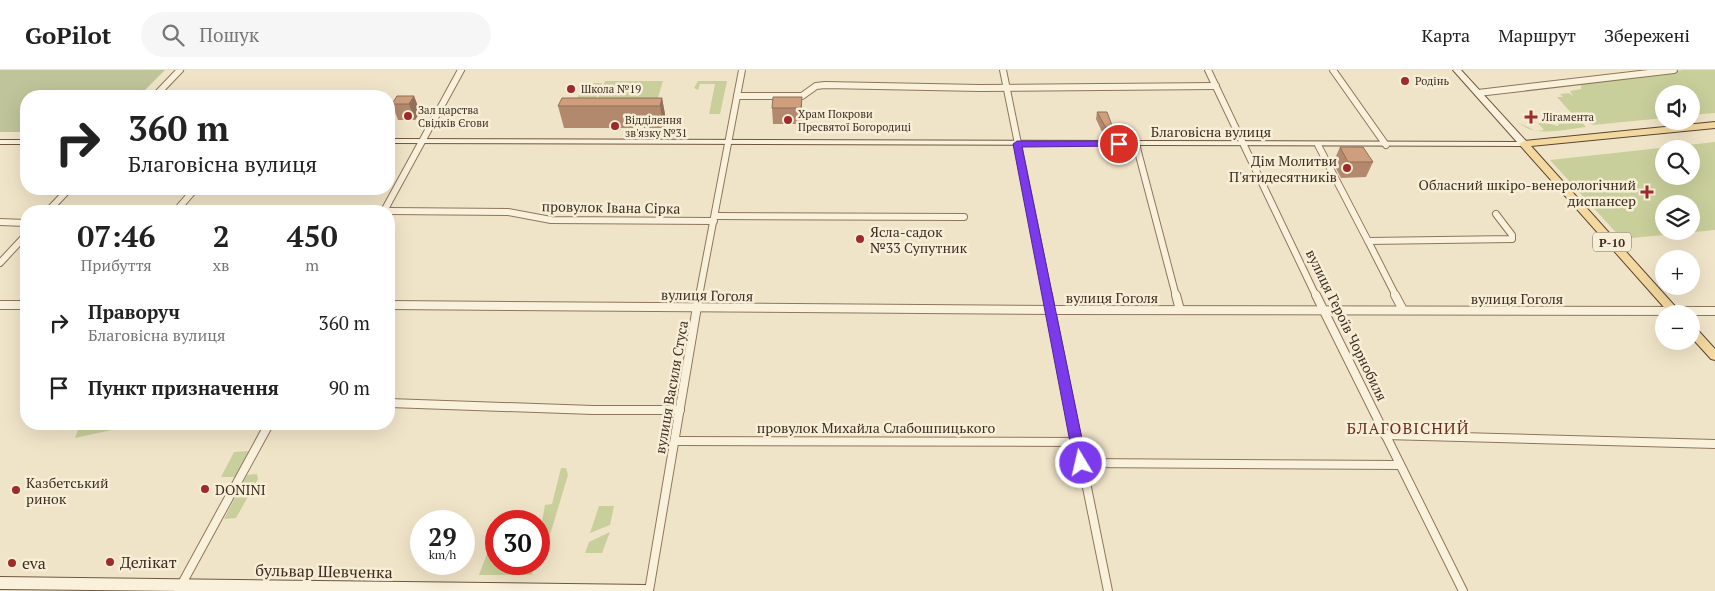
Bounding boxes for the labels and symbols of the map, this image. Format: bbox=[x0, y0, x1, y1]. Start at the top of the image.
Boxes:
place label: Родінь bbox=[1415, 74, 1449, 88]
marker: Родінь bbox=[1399, 75, 1411, 87]
place label: Школа №19 bbox=[581, 82, 641, 96]
marker: Школа №19 bbox=[565, 83, 577, 95]
place label: Зал царства Свідків Єгови bbox=[418, 103, 489, 130]
place label: Храм Покрови Пресвятої Богородиці bbox=[798, 107, 911, 134]
marker: Зал царства Свідків Єгови bbox=[402, 110, 414, 122]
marker: Лігамента bbox=[1524, 110, 1538, 124]
place label: Лігамента bbox=[1541, 110, 1595, 124]
place label: Відділення зв'язку №31 bbox=[625, 113, 687, 140]
marker: Храм Покрови Пресвятої Богородиці bbox=[782, 114, 794, 126]
marker: Відділення зв'язку №31 bbox=[609, 120, 621, 132]
street label: Благовісна вулиця bbox=[1151, 122, 1271, 141]
pin bbox=[1098, 123, 1140, 165]
place label: Дім Молитви П'ятидесятників bbox=[1229, 151, 1337, 186]
marker: Дім Молитви П'ятидесятників bbox=[1341, 162, 1353, 174]
place label: Обласний шкіро-венерологічний диспансер bbox=[1419, 175, 1636, 210]
marker: Обласний шкіро-венерологічний диспансер bbox=[1640, 185, 1654, 199]
street label: провулок Івана Сірка bbox=[541, 196, 681, 218]
place label: Ясла-садок №33 Супутник bbox=[870, 222, 968, 257]
road number: Р-10 bbox=[1593, 232, 1631, 252]
marker: Ясла-садок №33 Супутник bbox=[854, 233, 866, 245]
street label: вулиця Героїв Чорнобиля bbox=[1302, 246, 1392, 404]
street label: вулиця Гоголя bbox=[661, 285, 753, 305]
street label: вулиця Гоголя bbox=[1066, 288, 1158, 307]
street label: вулиця Гоголя bbox=[1471, 289, 1563, 308]
street label: вулиця Василя Стуса bbox=[650, 319, 692, 455]
district label: БЛАГОВІСНИЙ bbox=[1346, 417, 1470, 439]
street label: провулок Михайла Слабошпицького bbox=[757, 418, 995, 437]
position arrow bbox=[1054, 436, 1106, 488]
place label: Казбетський ринок bbox=[26, 473, 109, 508]
place label: DONINI bbox=[215, 480, 266, 499]
marker: DONINI bbox=[199, 483, 211, 495]
marker: Казбетський ринок bbox=[10, 484, 22, 496]
speed limit sign: 30 bbox=[485, 510, 550, 575]
place label: Делікат bbox=[120, 551, 177, 573]
place label: eva bbox=[22, 552, 46, 574]
marker: Делікат bbox=[104, 556, 116, 568]
marker: eva bbox=[6, 557, 18, 569]
street label: бульвар Шевченка bbox=[255, 559, 393, 583]

